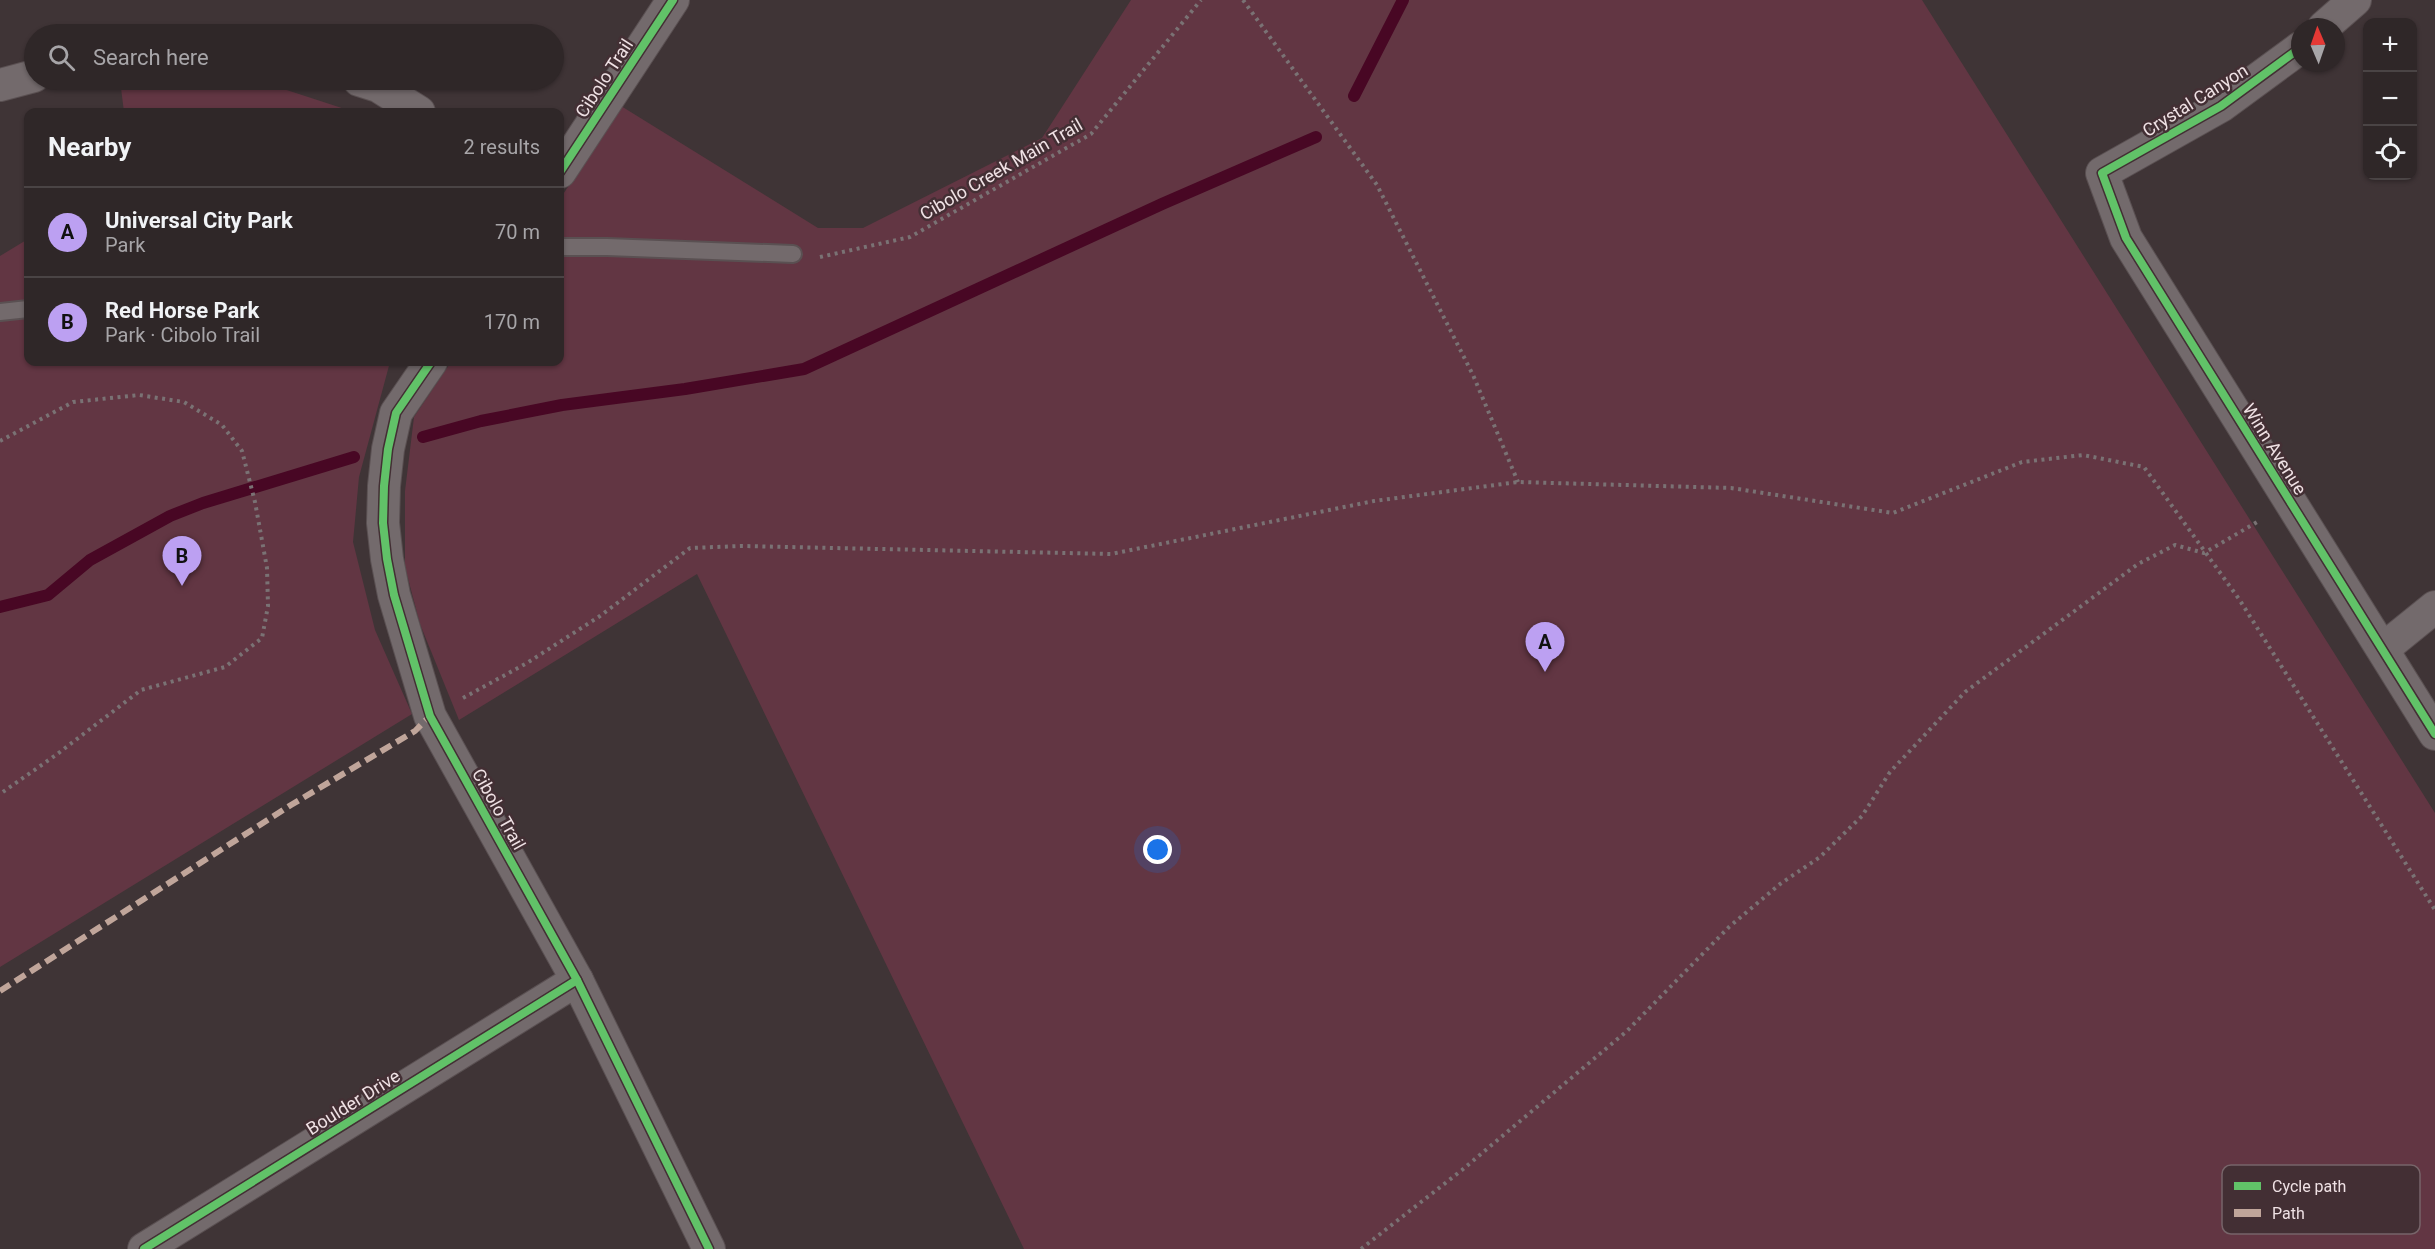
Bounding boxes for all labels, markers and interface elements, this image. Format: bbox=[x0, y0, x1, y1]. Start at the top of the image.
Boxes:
north arrow bbox=[2291, 18, 2345, 72]
map controls bbox=[2363, 18, 2417, 180]
button: + bbox=[2363, 18, 2417, 72]
search box bbox=[24, 24, 564, 90]
street label: Cibolo Trail bbox=[571, 35, 637, 121]
icon: search bbox=[45, 41, 78, 74]
text: Search here bbox=[93, 45, 209, 70]
street label: Crystal Canyon bbox=[2138, 59, 2252, 141]
button: − bbox=[2363, 72, 2417, 126]
street label: Cibolo Creek Main Trail bbox=[916, 114, 1086, 224]
button: locate bbox=[2363, 126, 2417, 180]
text: Nearby bbox=[48, 132, 131, 162]
text: 2 results bbox=[464, 135, 540, 159]
text: Universal City Park bbox=[105, 208, 293, 233]
text: A bbox=[61, 220, 74, 244]
text: 70 m bbox=[495, 220, 540, 244]
text: Park bbox=[105, 233, 145, 257]
text: Red Horse Park bbox=[105, 298, 259, 323]
text: B bbox=[61, 310, 74, 334]
text: 170 m bbox=[484, 310, 540, 334]
text: Park · Cibolo Trail bbox=[105, 323, 260, 347]
street label: Winn Avenue bbox=[2239, 400, 2311, 498]
pin: B bbox=[162, 536, 201, 586]
pin: A bbox=[1526, 622, 1564, 672]
street label: Cibolo Trail bbox=[468, 765, 530, 853]
your location bbox=[1143, 835, 1172, 864]
street label: Boulder Drive bbox=[302, 1065, 404, 1139]
legend bbox=[2222, 1165, 2420, 1234]
text: Cycle path bbox=[2272, 1177, 2346, 1196]
text: Path bbox=[2272, 1204, 2305, 1223]

